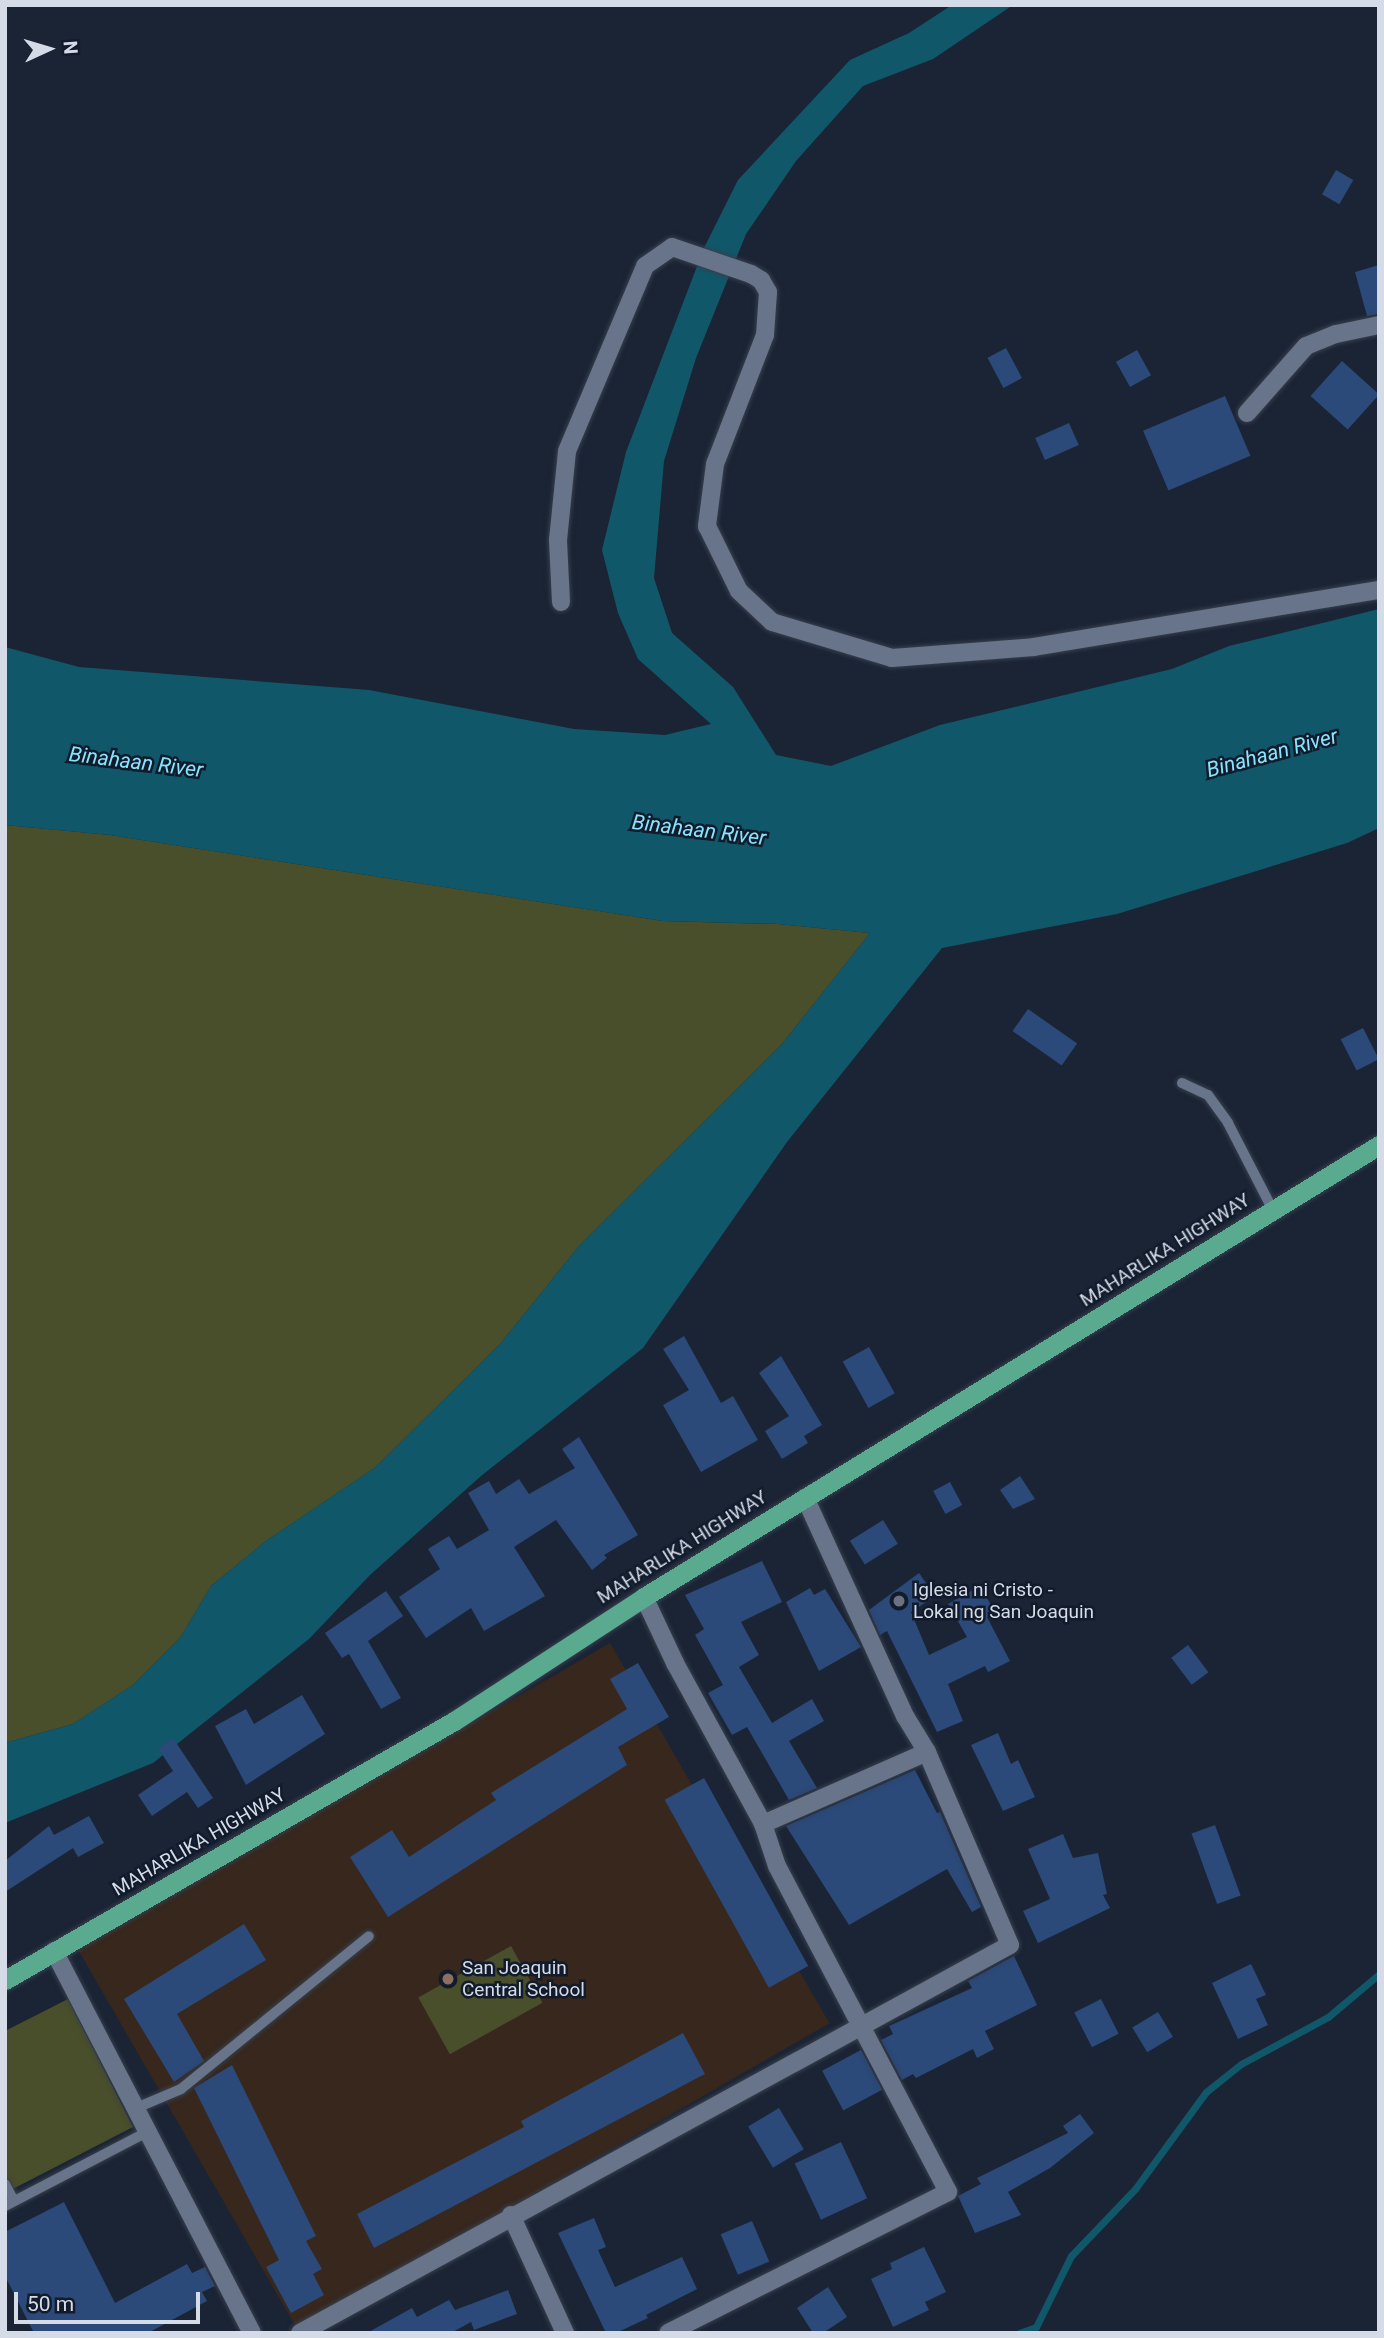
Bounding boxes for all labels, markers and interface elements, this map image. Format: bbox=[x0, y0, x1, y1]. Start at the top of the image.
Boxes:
north arrow bbox=[14, 14, 84, 84]
text: N bbox=[59, 40, 82, 55]
water label: Binahaan River bbox=[1204, 723, 1340, 783]
water label: Binahaan River bbox=[68, 741, 204, 783]
water label: Binahaan River bbox=[631, 809, 767, 851]
street label: MAHARLIKA HIGHWAY bbox=[1076, 1188, 1254, 1312]
street label: MAHARLIKA HIGHWAY bbox=[593, 1485, 771, 1609]
place label: Iglesia ni Cristo - Lokal ng San Joaquin bbox=[913, 1579, 1094, 1623]
marker: Iglesia ni Cristo - Lokal ng San Joaquin bbox=[891, 1593, 907, 1609]
street label: MAHARLIKA HIGHWAY bbox=[108, 1783, 290, 1901]
place label: San Joaquin Central School bbox=[462, 1957, 585, 2001]
marker: San Joaquin Central School bbox=[440, 1971, 456, 1987]
scale bar bbox=[18, 2278, 203, 2322]
text: 50 m bbox=[27, 2292, 74, 2316]

